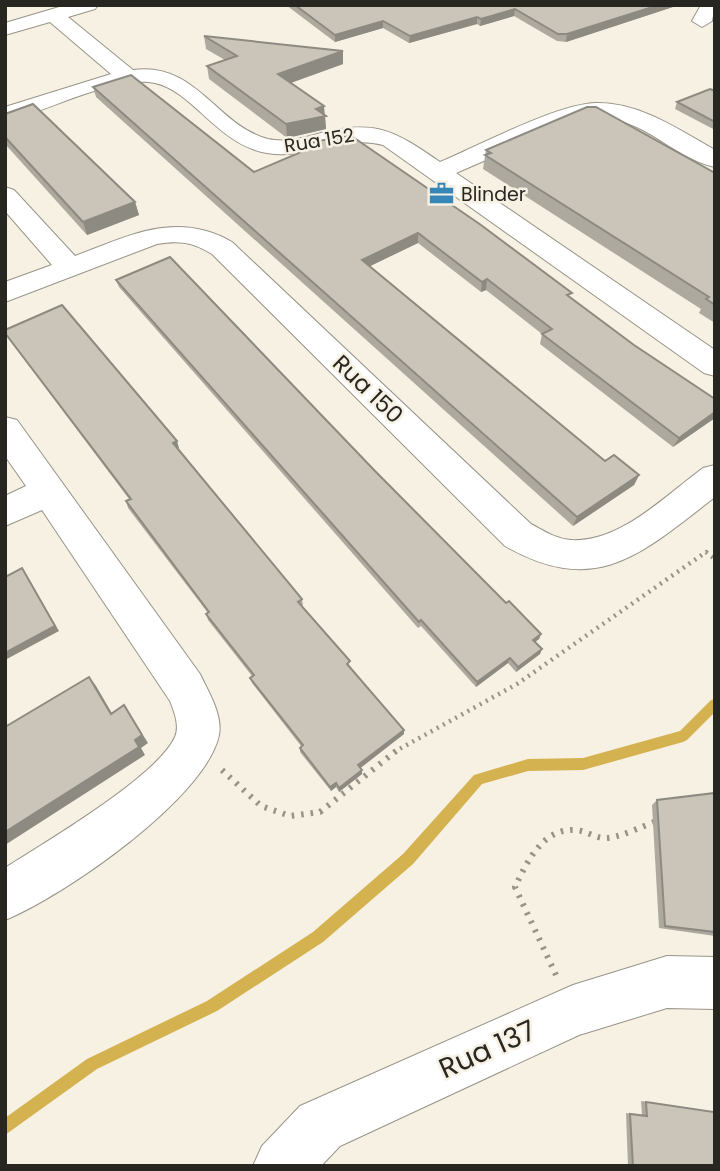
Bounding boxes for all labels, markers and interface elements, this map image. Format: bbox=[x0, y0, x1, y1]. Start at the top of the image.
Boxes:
street label: Rua 152 bbox=[282, 122, 356, 159]
office icon: Blinder bbox=[427, 180, 455, 208]
place label: Blinder bbox=[461, 181, 526, 208]
street label: Rua 150 bbox=[326, 347, 410, 431]
street label: Rua 137 bbox=[433, 1011, 542, 1088]

